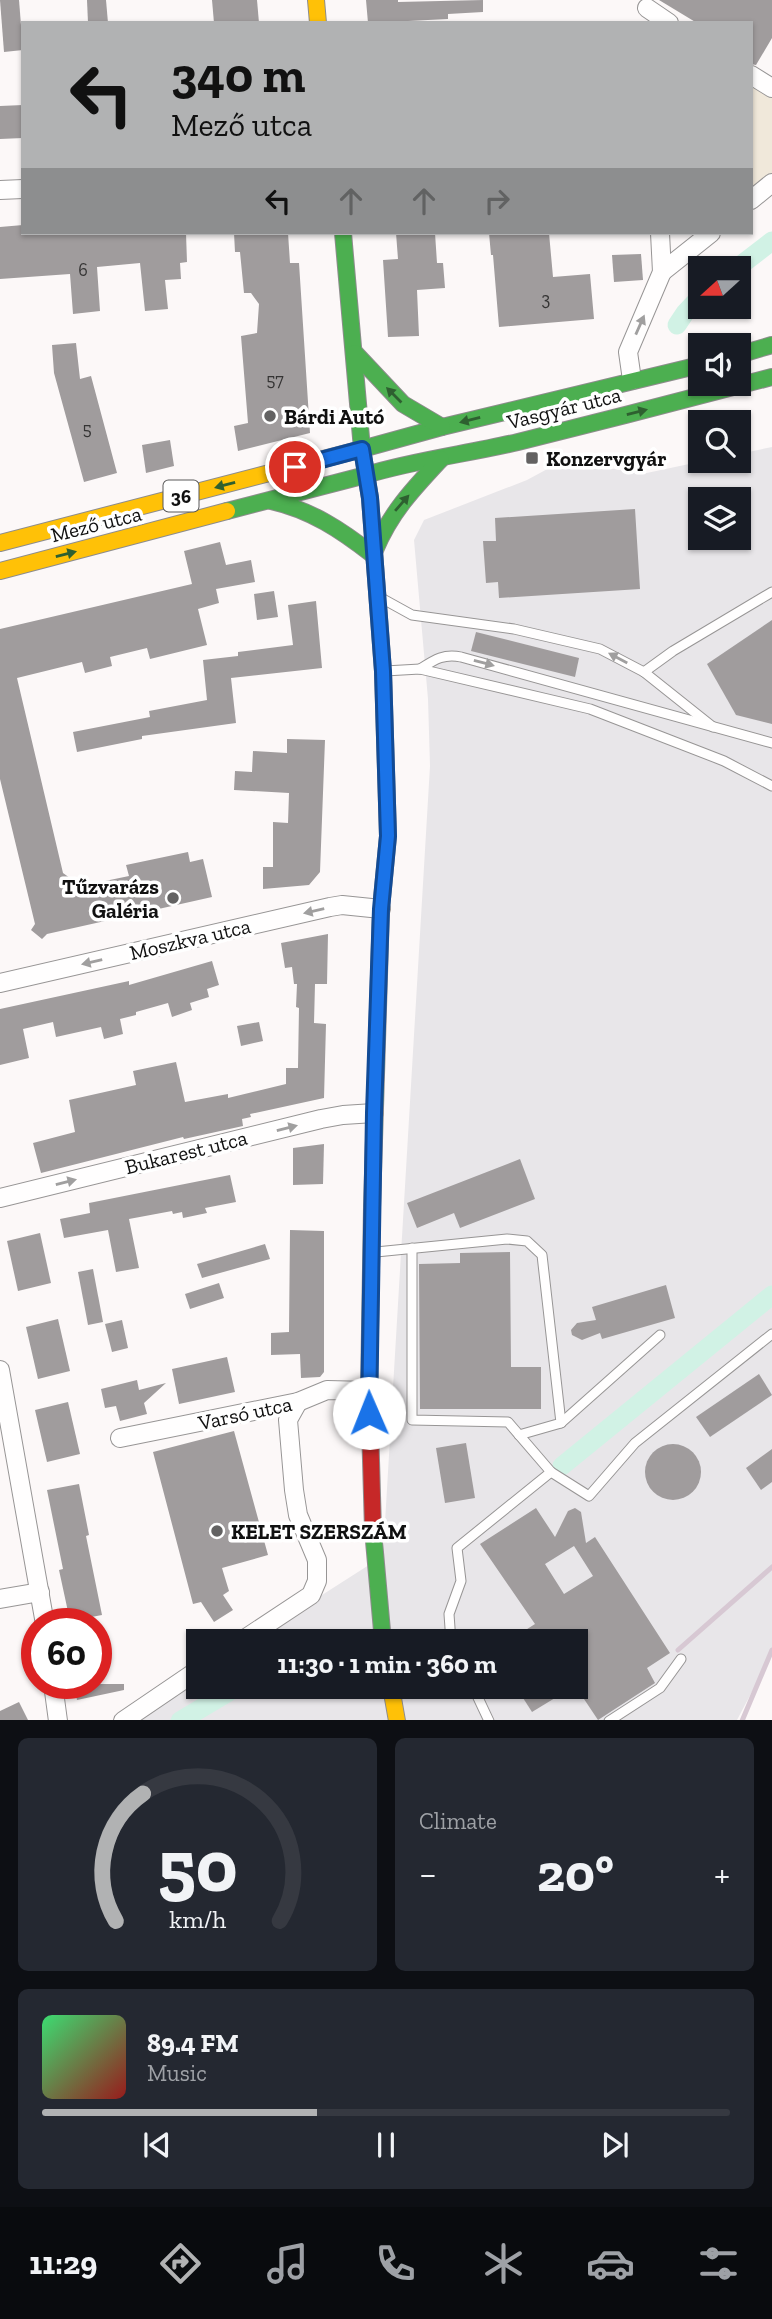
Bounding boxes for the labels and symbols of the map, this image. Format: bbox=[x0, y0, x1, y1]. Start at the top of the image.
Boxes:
north arrow bbox=[688, 256, 751, 318]
house number: 6 bbox=[78, 259, 88, 281]
house number: 3 bbox=[542, 288, 551, 310]
one-way arrow bbox=[635, 315, 646, 336]
house number: 57 bbox=[266, 369, 284, 391]
street label: Vasgyár utca bbox=[503, 382, 624, 434]
one-way arrow bbox=[386, 387, 403, 404]
place label: Bárdi Autó bbox=[284, 404, 384, 429]
one-way arrow bbox=[626, 406, 648, 417]
marker: Bárdi Autó bbox=[262, 408, 278, 424]
one-way arrow bbox=[459, 415, 481, 426]
house number: 5 bbox=[82, 418, 92, 440]
pin bbox=[265, 437, 325, 497]
place label: Konzervgyár bbox=[546, 446, 667, 471]
marker: Konzervgyár bbox=[524, 450, 540, 466]
one-way arrow bbox=[214, 480, 236, 491]
road number: 36 bbox=[164, 481, 198, 512]
one-way arrow bbox=[394, 495, 409, 512]
street label: Mező utca bbox=[48, 501, 144, 547]
one-way arrow bbox=[55, 548, 77, 559]
one-way arrow bbox=[609, 652, 628, 664]
one-way arrow bbox=[473, 658, 495, 669]
place label: Tűzvarázs Galéria bbox=[62, 874, 159, 923]
marker: Tűzvarázs Galéria bbox=[165, 890, 181, 906]
one-way arrow bbox=[303, 905, 325, 916]
street label: Moszkva utca bbox=[127, 913, 253, 965]
one-way arrow bbox=[81, 956, 103, 967]
one-way arrow bbox=[276, 1122, 298, 1133]
street label: Bukarest utca bbox=[122, 1125, 250, 1179]
one-way arrow bbox=[55, 1176, 77, 1187]
position arrow bbox=[332, 1376, 406, 1450]
street label: Varsó utca bbox=[195, 1391, 294, 1435]
place label: KELET SZERSZÁM bbox=[231, 1519, 407, 1544]
marker: KELET SZERSZÁM bbox=[209, 1523, 225, 1539]
speed limit sign: 60 bbox=[21, 1608, 112, 1699]

